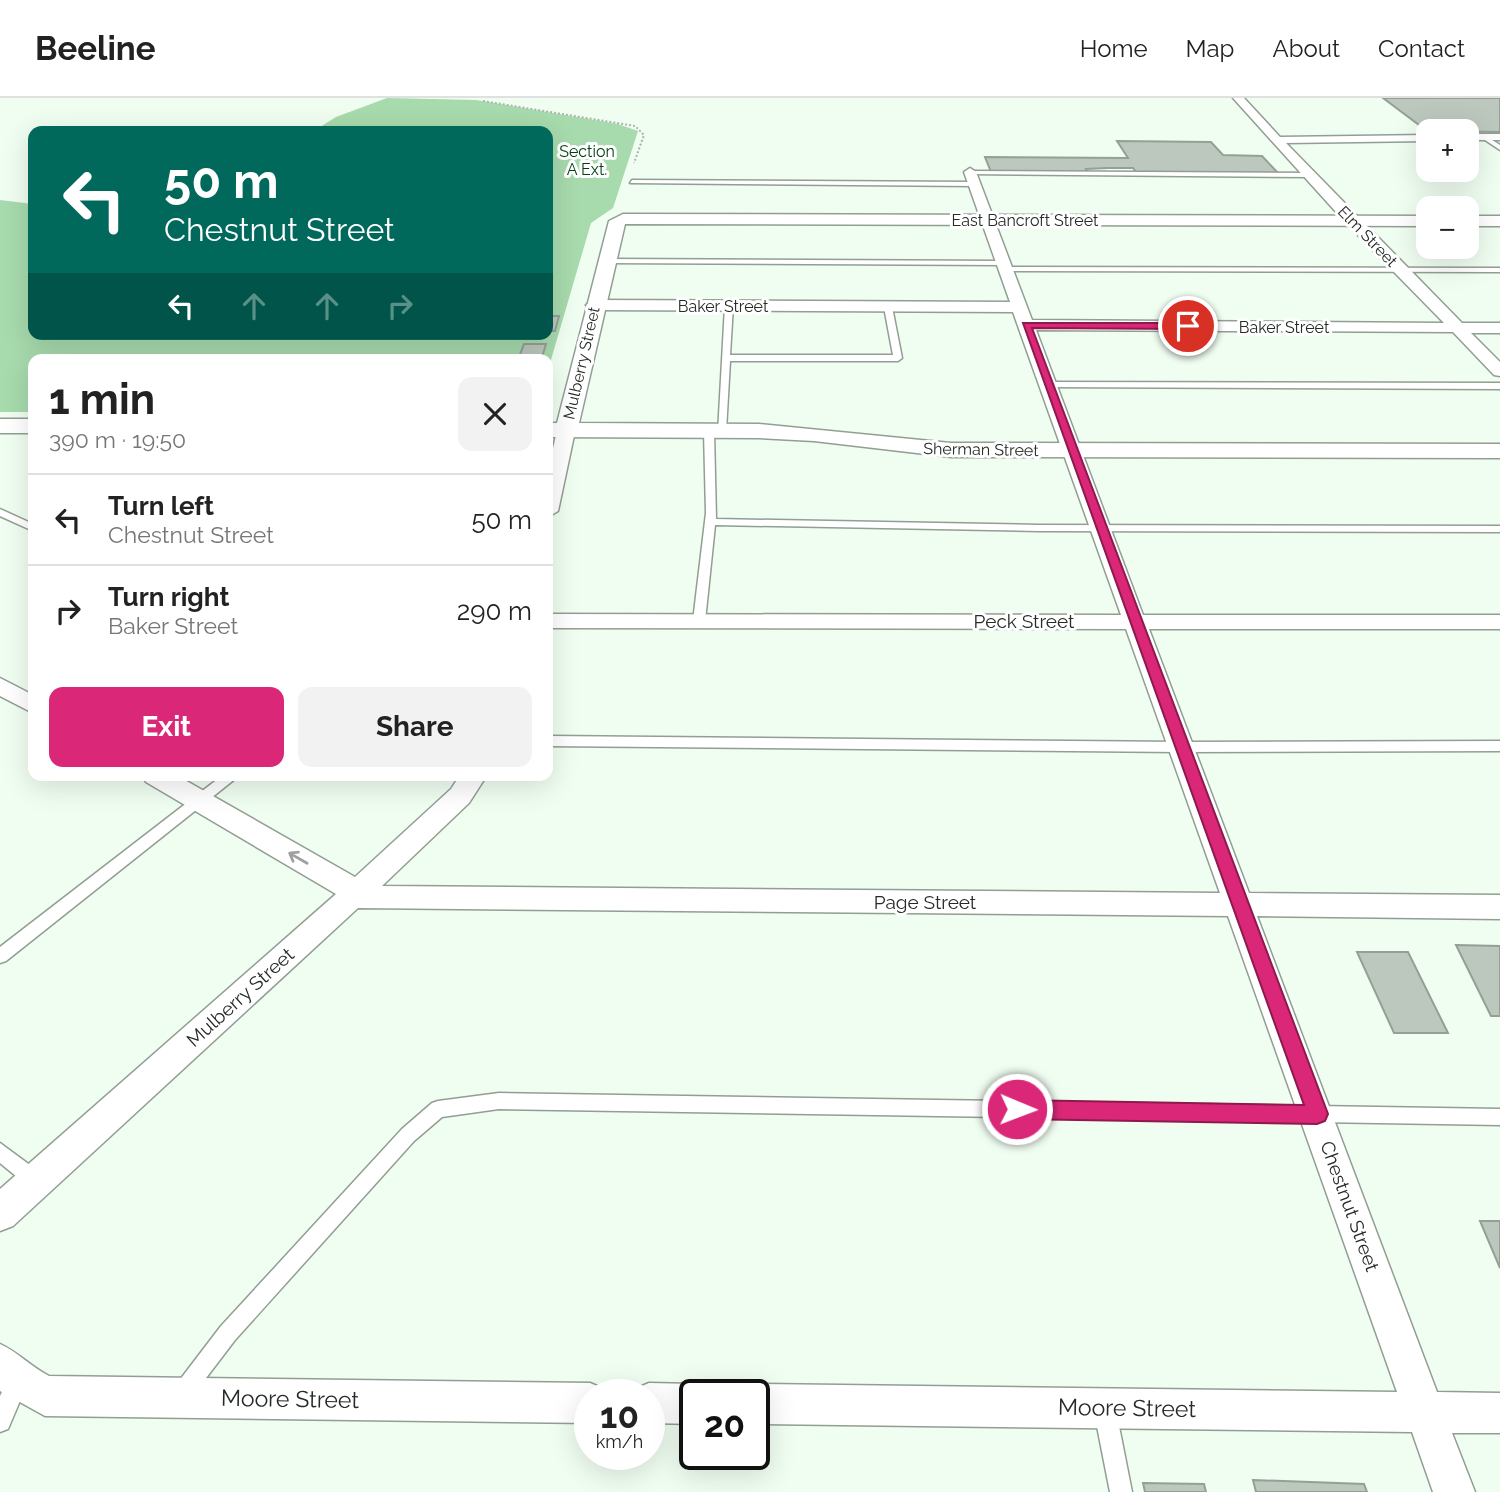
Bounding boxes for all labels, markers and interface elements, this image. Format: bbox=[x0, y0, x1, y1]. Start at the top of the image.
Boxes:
text: Beeline bbox=[35, 29, 156, 68]
text: Home bbox=[1080, 34, 1148, 63]
text: Map bbox=[1186, 34, 1234, 63]
text: About bbox=[1272, 34, 1340, 63]
text: Contact bbox=[1378, 34, 1465, 63]
map controls bbox=[1416, 119, 1479, 259]
button: + bbox=[1416, 119, 1479, 182]
park label: Section A Ext. bbox=[559, 142, 615, 179]
text: 50 m bbox=[164, 152, 279, 209]
icon: left bbox=[49, 154, 140, 245]
button: − bbox=[1416, 196, 1479, 259]
street label: Elm Street bbox=[1334, 202, 1402, 271]
text: Chestnut Street bbox=[164, 211, 395, 248]
street label: East Bancroft Street bbox=[952, 211, 1099, 230]
icon: left bbox=[162, 287, 200, 325]
icon: ahead bbox=[235, 287, 273, 325]
icon: ahead bbox=[308, 287, 346, 325]
icon: right bbox=[381, 287, 419, 325]
pin bbox=[1158, 296, 1218, 356]
street label: Baker Street bbox=[678, 297, 769, 316]
street label: Mulberry Street bbox=[559, 304, 604, 421]
icon: arrive bbox=[1169, 307, 1207, 345]
street label: Baker Street bbox=[1239, 318, 1330, 337]
text: 1 min bbox=[49, 375, 155, 424]
button: close bbox=[458, 377, 532, 451]
text: 390 m · 19:50 bbox=[49, 426, 186, 453]
street label: Sherman Street bbox=[923, 439, 1039, 460]
text: Turn left bbox=[108, 491, 214, 521]
icon: left bbox=[49, 501, 87, 539]
text: 50 m bbox=[471, 505, 532, 535]
text: Chestnut Street bbox=[108, 521, 274, 548]
text: Turn right bbox=[108, 582, 229, 612]
icon: right bbox=[49, 592, 87, 630]
text: 290 m bbox=[457, 596, 532, 626]
street label: Peck Street bbox=[974, 610, 1075, 632]
text: Baker Street bbox=[108, 612, 238, 639]
button: Exit bbox=[49, 687, 284, 767]
button: Share bbox=[298, 687, 532, 767]
one-way arrow bbox=[288, 851, 309, 864]
street label: Page Street bbox=[874, 891, 977, 913]
street label: Mulberry Street bbox=[182, 943, 299, 1051]
position arrow bbox=[980, 1072, 1054, 1146]
street label: Chestnut Street bbox=[1316, 1138, 1384, 1275]
speed limit sign: 20 bbox=[679, 1379, 770, 1470]
street label: Moore Street bbox=[221, 1384, 360, 1413]
street label: Moore Street bbox=[1058, 1393, 1197, 1422]
text: 10 bbox=[600, 1395, 639, 1436]
text: km/h bbox=[596, 1431, 643, 1452]

